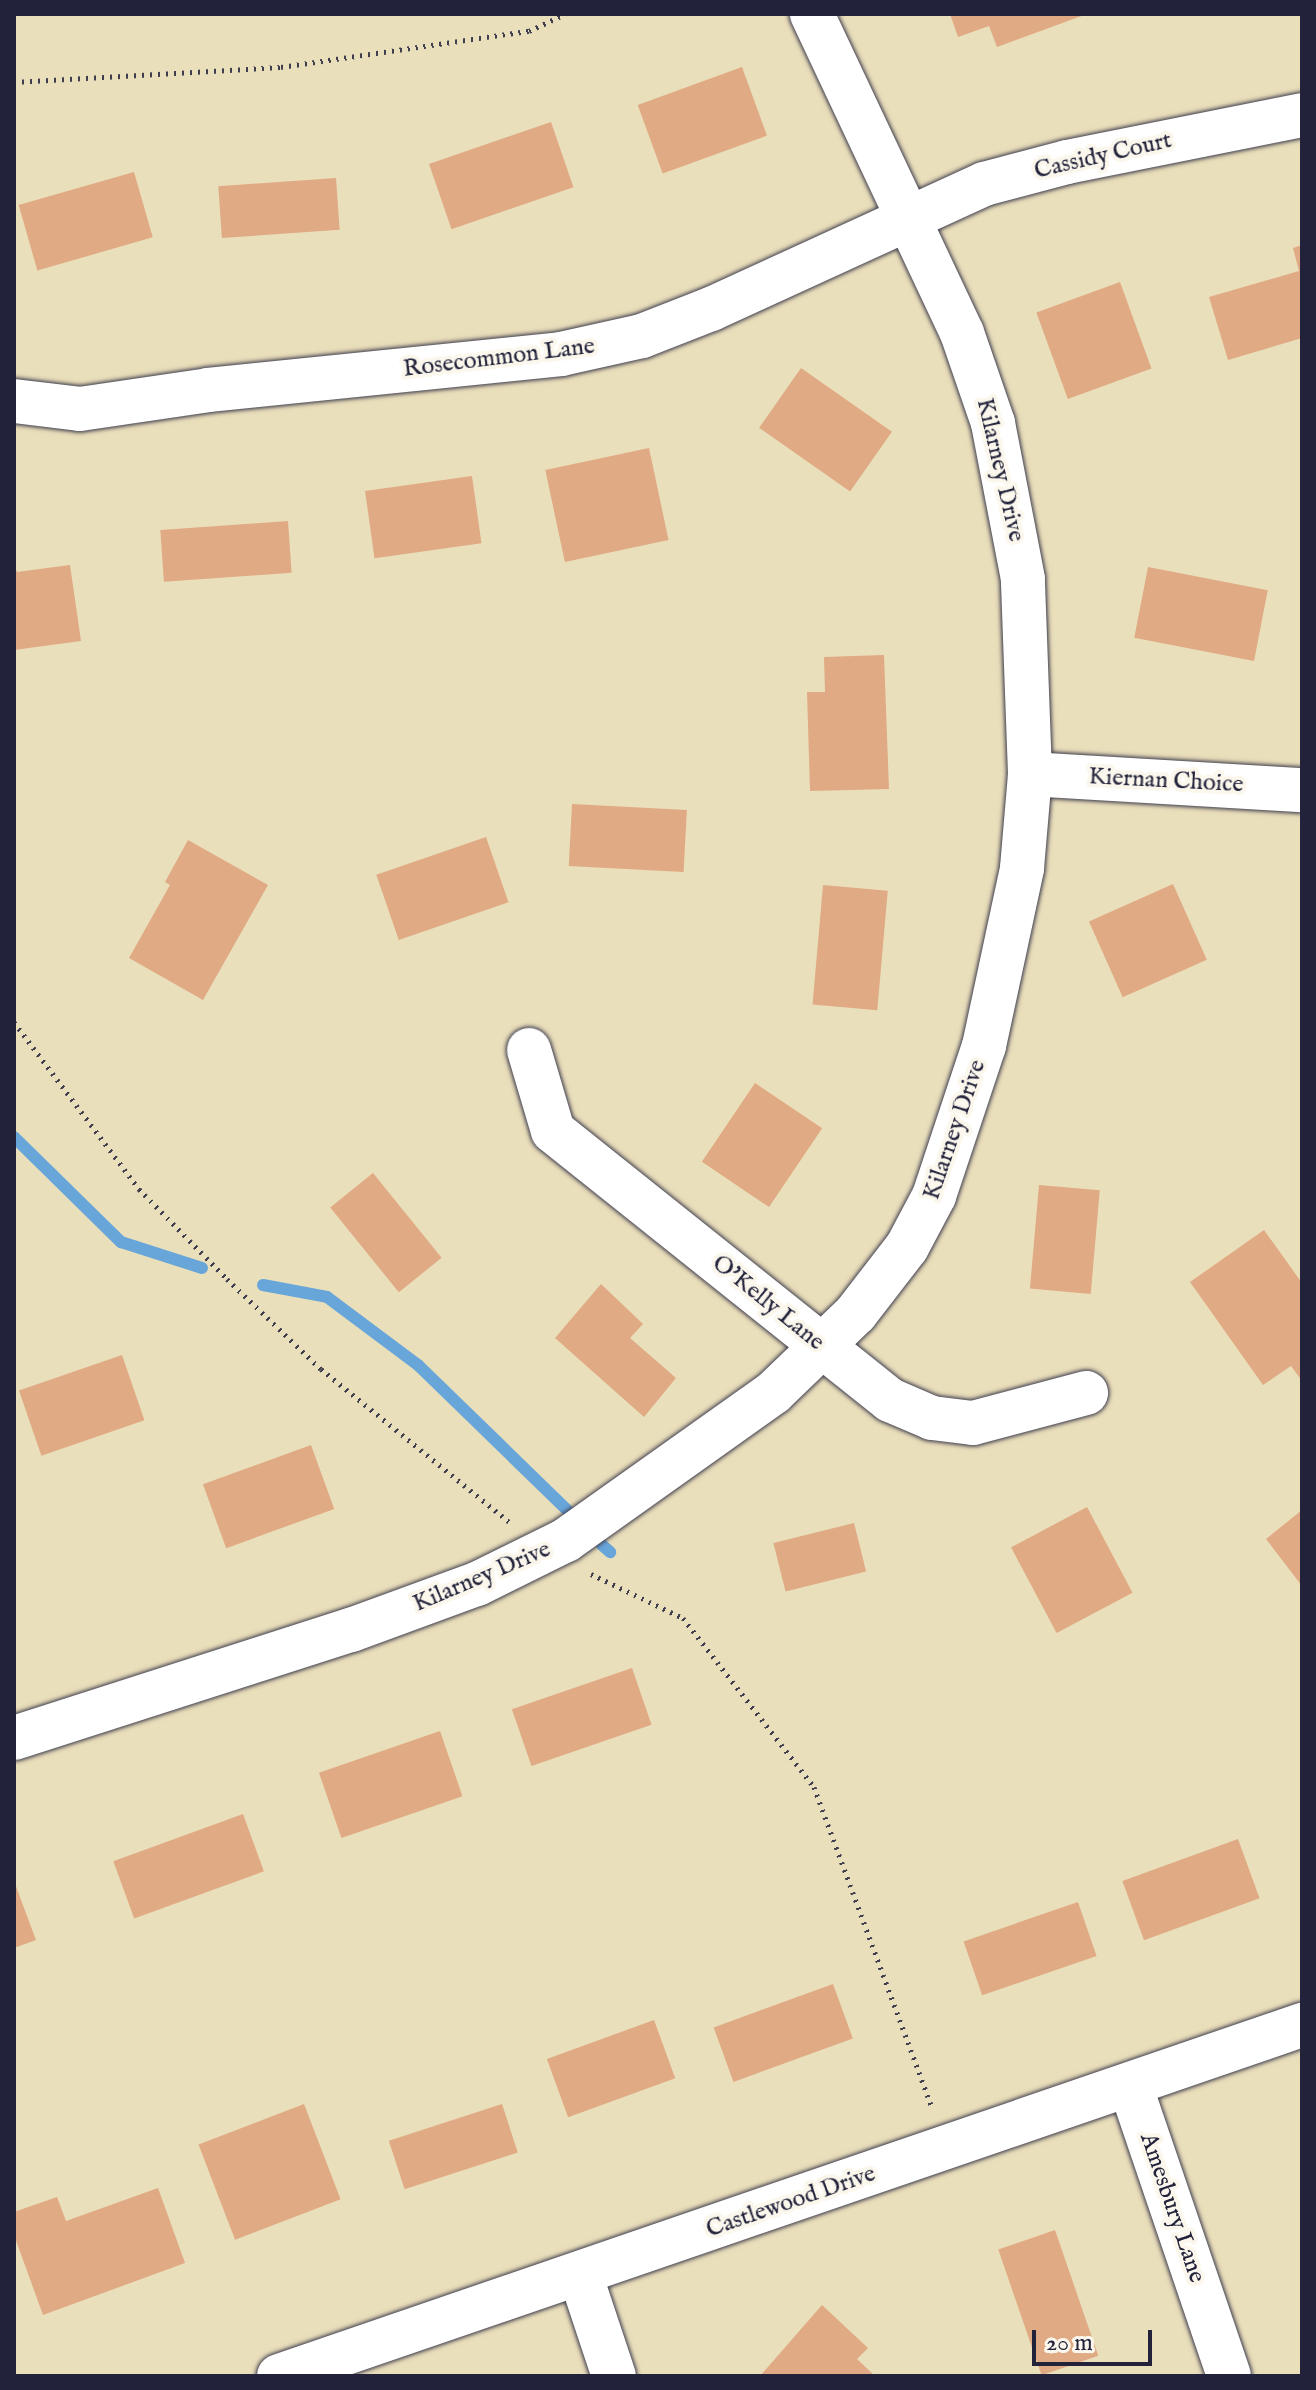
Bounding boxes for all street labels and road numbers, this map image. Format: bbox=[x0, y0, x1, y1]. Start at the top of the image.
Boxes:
street label: Cassidy Court bbox=[1032, 126, 1174, 186]
street label: Rosecommon Lane bbox=[402, 332, 596, 384]
street label: Kilarney Drive bbox=[970, 395, 1030, 545]
street label: Kiernan Choice bbox=[1088, 763, 1244, 799]
street label: Kilarney Drive bbox=[918, 1056, 992, 1204]
street label: O'Kelly Lane bbox=[706, 1249, 830, 1357]
street label: Kilarney Drive bbox=[409, 1535, 555, 1619]
street label: Amesbury Lane bbox=[1133, 2129, 1211, 2287]
street label: Castlewood Drive bbox=[703, 2160, 879, 2244]

